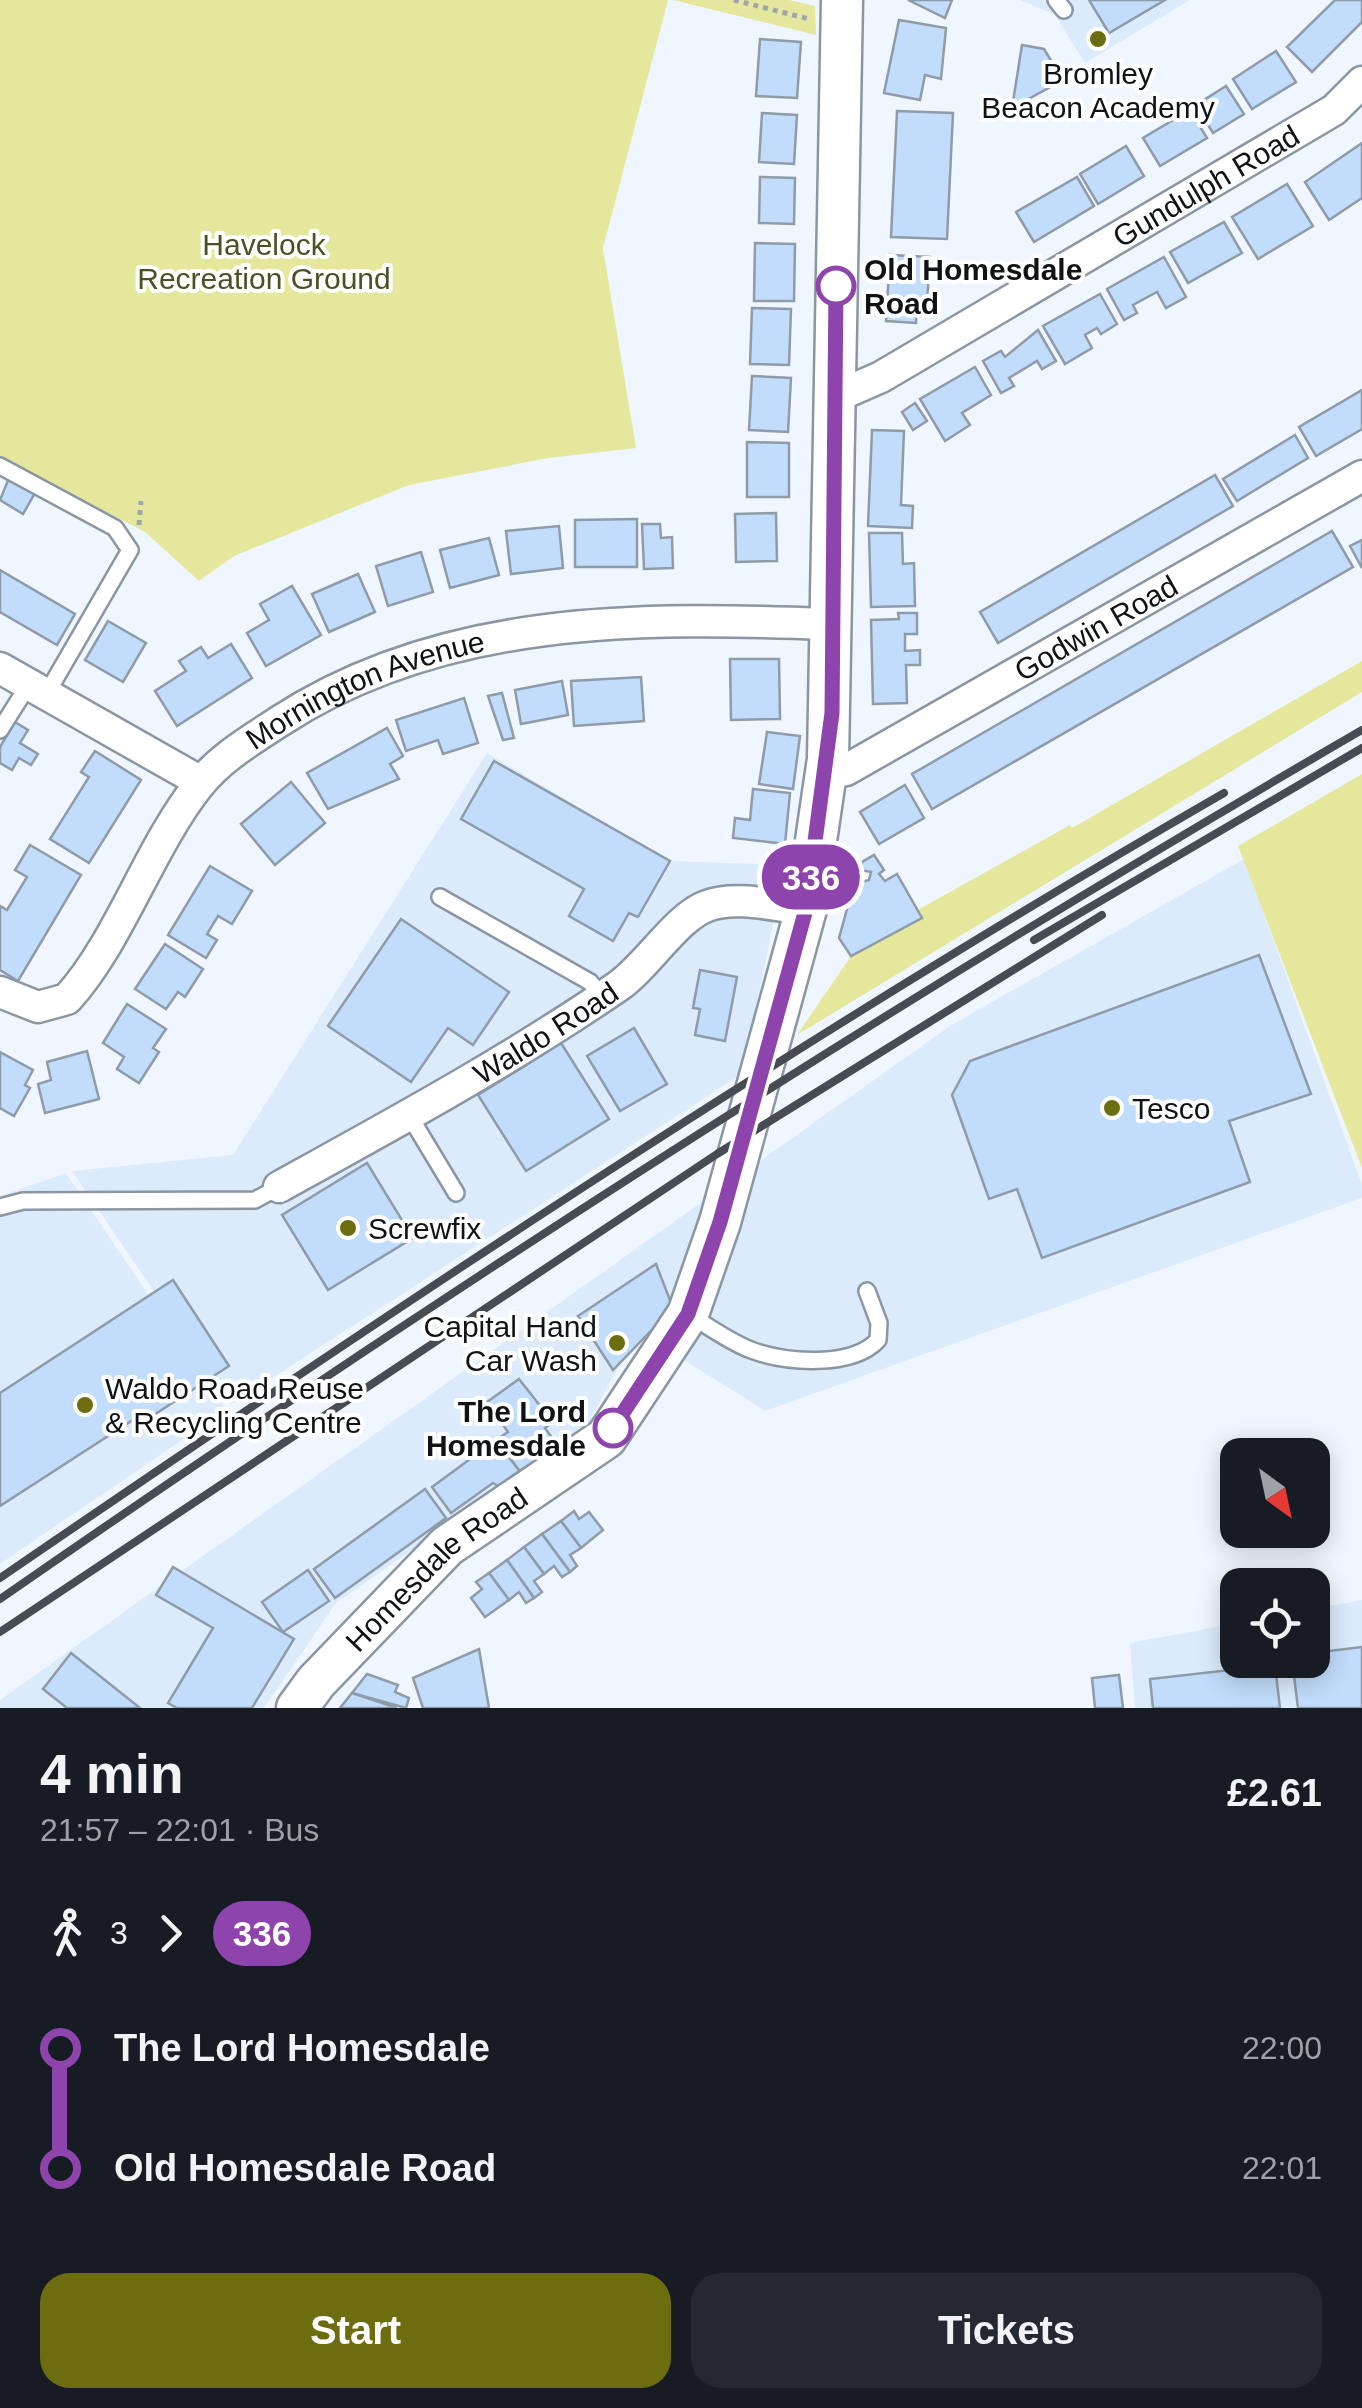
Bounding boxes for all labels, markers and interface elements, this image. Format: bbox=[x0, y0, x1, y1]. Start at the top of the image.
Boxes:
marker: Bromley Beacon Academy bbox=[1087, 28, 1109, 50]
place label: Bromley Beacon Academy bbox=[981, 57, 1215, 124]
street label: Gundulph Road bbox=[1107, 118, 1305, 253]
park label: Havelock Recreation Ground bbox=[137, 228, 391, 295]
place label: Old Homesdale Road bbox=[864, 253, 1082, 320]
marker: Old Homesdale Road bbox=[817, 267, 855, 305]
street label: Godwin Road bbox=[1009, 568, 1183, 687]
street label: Mornington Avenue bbox=[239, 624, 487, 755]
line badge: 336 bbox=[754, 844, 868, 910]
text: 336 bbox=[782, 858, 840, 897]
street label: Waldo Road bbox=[467, 975, 624, 1090]
place label: Tesco bbox=[1132, 1092, 1210, 1125]
marker: Tesco bbox=[1101, 1097, 1123, 1119]
place label: Screwfix bbox=[368, 1212, 481, 1245]
marker: Screwfix bbox=[337, 1217, 359, 1239]
place label: Capital Hand Car Wash bbox=[424, 1310, 597, 1377]
marker: Capital Hand Car Wash bbox=[606, 1332, 628, 1354]
place label: Waldo Road Reuse & Recycling Centre bbox=[105, 1372, 364, 1439]
marker: Waldo Road Reuse & Recycling Centre bbox=[74, 1394, 96, 1416]
place label: The Lord Homesdale bbox=[426, 1395, 586, 1462]
marker: The Lord Homesdale bbox=[594, 1409, 632, 1447]
north arrow bbox=[1220, 1438, 1330, 1548]
map controls bbox=[1220, 1438, 1330, 1678]
street label: Homesdale Road bbox=[339, 1480, 533, 1658]
button: locate bbox=[1220, 1568, 1330, 1678]
text: 4 min bbox=[40, 1743, 184, 1805]
text: £2.61 bbox=[1227, 1772, 1322, 1814]
text: 21:57 – 22:01 · Bus bbox=[40, 1812, 319, 1848]
icon: walk bbox=[40, 1906, 95, 1961]
icon: forward bbox=[143, 1906, 198, 1961]
text: 336 bbox=[233, 1914, 291, 1953]
text: 3 bbox=[110, 1915, 128, 1951]
text: The Lord Homesdale bbox=[114, 2027, 490, 2069]
text: 22:00 bbox=[1242, 2030, 1322, 2066]
text: Old Homesdale Road bbox=[114, 2147, 496, 2189]
text: 22:01 bbox=[1242, 2150, 1322, 2186]
button: Start bbox=[40, 2273, 671, 2388]
button: Tickets bbox=[691, 2273, 1322, 2388]

